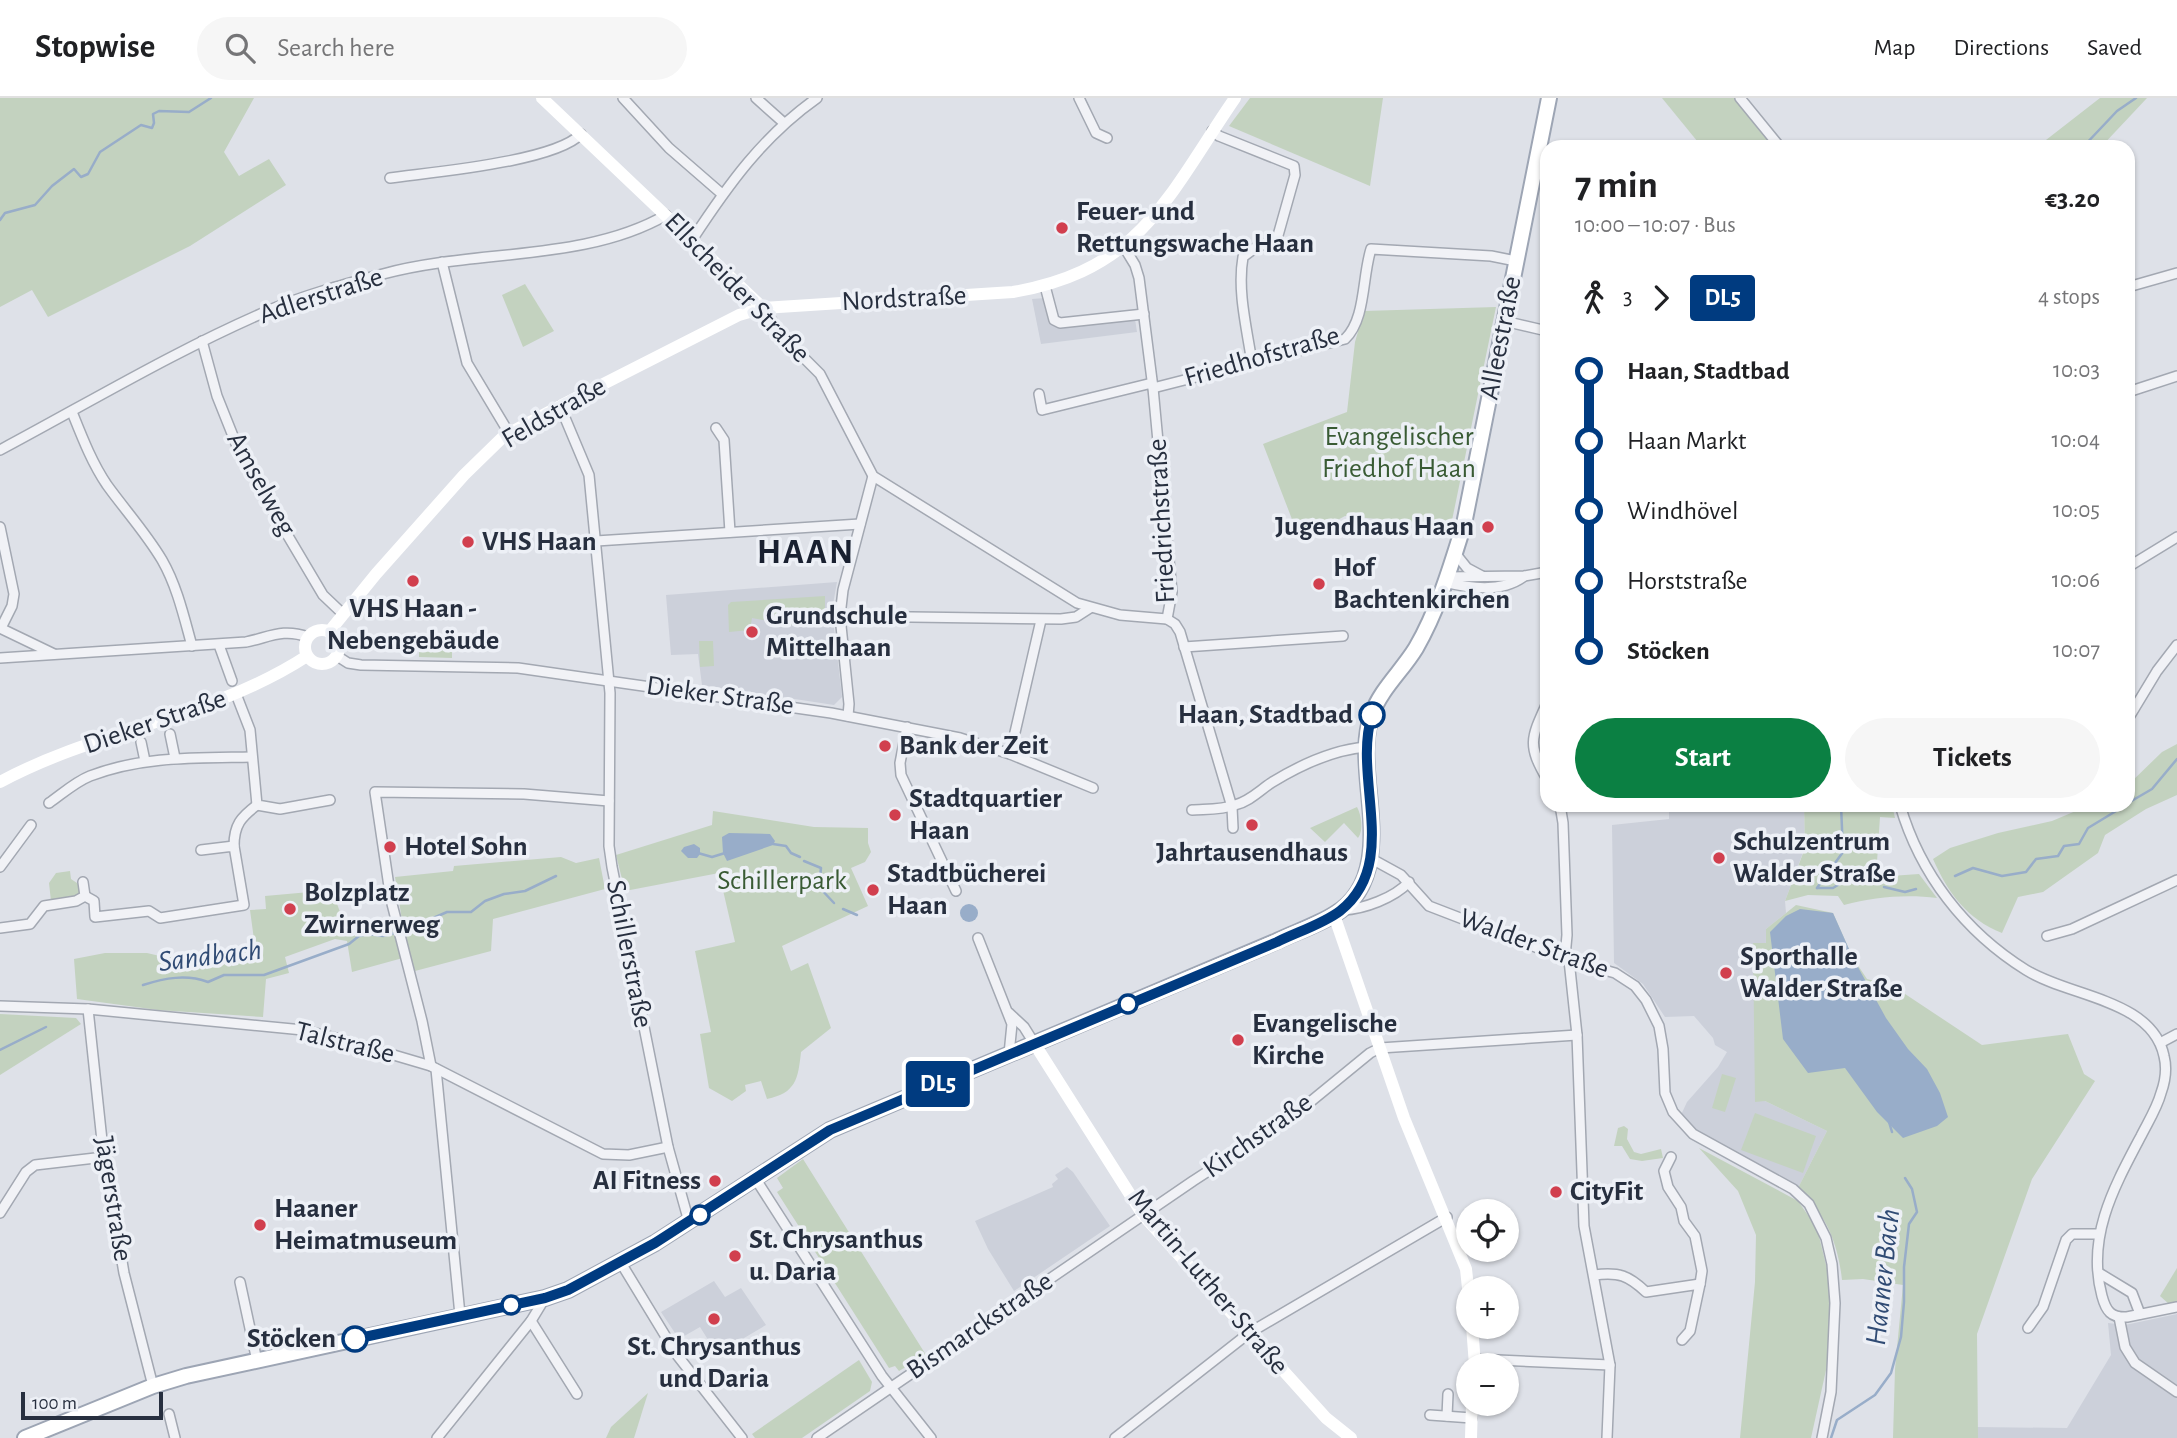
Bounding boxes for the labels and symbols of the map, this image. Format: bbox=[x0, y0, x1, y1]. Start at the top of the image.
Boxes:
place label: Feuer- und Rettungswache Haan bbox=[1076, 198, 1314, 258]
street label: Ellscheider Straße bbox=[659, 208, 815, 368]
marker: Feuer- und Rettungswache Haan bbox=[1054, 220, 1070, 236]
street label: Adlerstraße bbox=[256, 263, 386, 329]
street label: Alleestraße bbox=[1475, 274, 1527, 402]
street label: Nordstraße bbox=[841, 282, 967, 316]
street label: Friedhofstraße bbox=[1181, 321, 1343, 393]
street label: Feldstraße bbox=[497, 372, 611, 454]
park label: Evangelischer Friedhof Haan bbox=[1322, 423, 1476, 483]
street label: Amselweg bbox=[221, 428, 301, 541]
street label: Friedrichstraße bbox=[1144, 438, 1180, 604]
place label: Jugendhaus Haan bbox=[1275, 513, 1474, 541]
marker: Jugendhaus Haan bbox=[1480, 519, 1496, 535]
place label: VHS Haan bbox=[482, 528, 597, 556]
marker: VHS Haan bbox=[460, 534, 476, 550]
district label: HAAN bbox=[757, 535, 855, 570]
place label: Hof Bachtenkirchen bbox=[1333, 554, 1510, 614]
marker: VHS Haan - Nebengebäude bbox=[405, 573, 421, 589]
marker: Hof Bachtenkirchen bbox=[1311, 576, 1327, 592]
place label: VHS Haan - Nebengebäude bbox=[327, 595, 499, 655]
place label: Grundschule Mittelhaan bbox=[766, 602, 908, 662]
marker: Grundschule Mittelhaan bbox=[744, 624, 760, 640]
street label: Dieker Straße bbox=[644, 672, 796, 720]
street label: Dieker Straße bbox=[80, 685, 230, 759]
place label: Haan, Stadtbad bbox=[1178, 701, 1353, 729]
marker: Haan, Stadtbad bbox=[1359, 702, 1385, 728]
place label: Bank der Zeit bbox=[899, 732, 1049, 760]
marker: Bank der Zeit bbox=[877, 738, 893, 754]
place label: Stadtquartier Haan bbox=[909, 785, 1062, 845]
marker: Stadtquartier Haan bbox=[887, 807, 903, 823]
marker: Jahrtausendhaus bbox=[1244, 817, 1260, 833]
place label: Schulzentrum Walder Straße bbox=[1733, 828, 1896, 888]
place label: Hotel Sohn bbox=[404, 833, 528, 861]
marker: Hotel Sohn bbox=[382, 839, 398, 855]
place label: Jahrtausendhaus bbox=[1156, 839, 1348, 867]
marker: Schulzentrum Walder Straße bbox=[1711, 850, 1727, 866]
place label: Stadtbücherei Haan bbox=[887, 860, 1046, 920]
park label: Schillerpark bbox=[717, 867, 847, 895]
street label: Schillerstraße bbox=[601, 878, 657, 1030]
place label: Bolzplatz Zwirnerweg bbox=[304, 879, 440, 939]
marker: Stadtbücherei Haan bbox=[865, 882, 881, 898]
marker: Bolzplatz Zwirnerweg bbox=[282, 901, 298, 917]
street label: Walder Straße bbox=[1456, 904, 1612, 984]
water label: Sandbach bbox=[157, 935, 263, 977]
place label: Sporthalle Walder Straße bbox=[1740, 943, 1903, 1003]
marker: Sporthalle Walder Straße bbox=[1718, 965, 1734, 981]
unlabelled marker bbox=[1118, 994, 1138, 1014]
place label: Evangelische Kirche bbox=[1252, 1010, 1397, 1070]
street label: Talstraße bbox=[293, 1017, 397, 1069]
marker: Evangelische Kirche bbox=[1230, 1032, 1246, 1048]
line badge: DL5 bbox=[898, 1061, 978, 1107]
street label: Kirchstraße bbox=[1198, 1088, 1318, 1184]
street label: Jägerstraße bbox=[89, 1135, 137, 1263]
place label: AI Fitness bbox=[593, 1167, 701, 1195]
marker: AI Fitness bbox=[707, 1173, 723, 1189]
place label: CityFit bbox=[1570, 1178, 1644, 1206]
street label: Martin-Luther-Straße bbox=[1122, 1184, 1294, 1380]
marker: CityFit bbox=[1548, 1184, 1564, 1200]
place label: Haaner Heimatmuseum bbox=[274, 1195, 457, 1255]
unlabelled marker bbox=[690, 1205, 710, 1225]
water label: Haaner Bach bbox=[1861, 1207, 1905, 1347]
marker: Haaner Heimatmuseum bbox=[252, 1217, 268, 1233]
place label: St. Chrysanthus u. Daria bbox=[749, 1226, 923, 1286]
marker: St. Chrysanthus u. Daria bbox=[727, 1248, 743, 1264]
street label: Bismarckstraße bbox=[902, 1267, 1058, 1385]
unlabelled marker bbox=[501, 1295, 521, 1315]
marker: St. Chrysanthus und Daria bbox=[706, 1311, 722, 1327]
place label: Stöcken bbox=[247, 1325, 336, 1353]
marker: Stöcken bbox=[342, 1326, 368, 1352]
place label: St. Chrysanthus und Daria bbox=[627, 1333, 801, 1393]
scale bar bbox=[21, 1389, 163, 1421]

